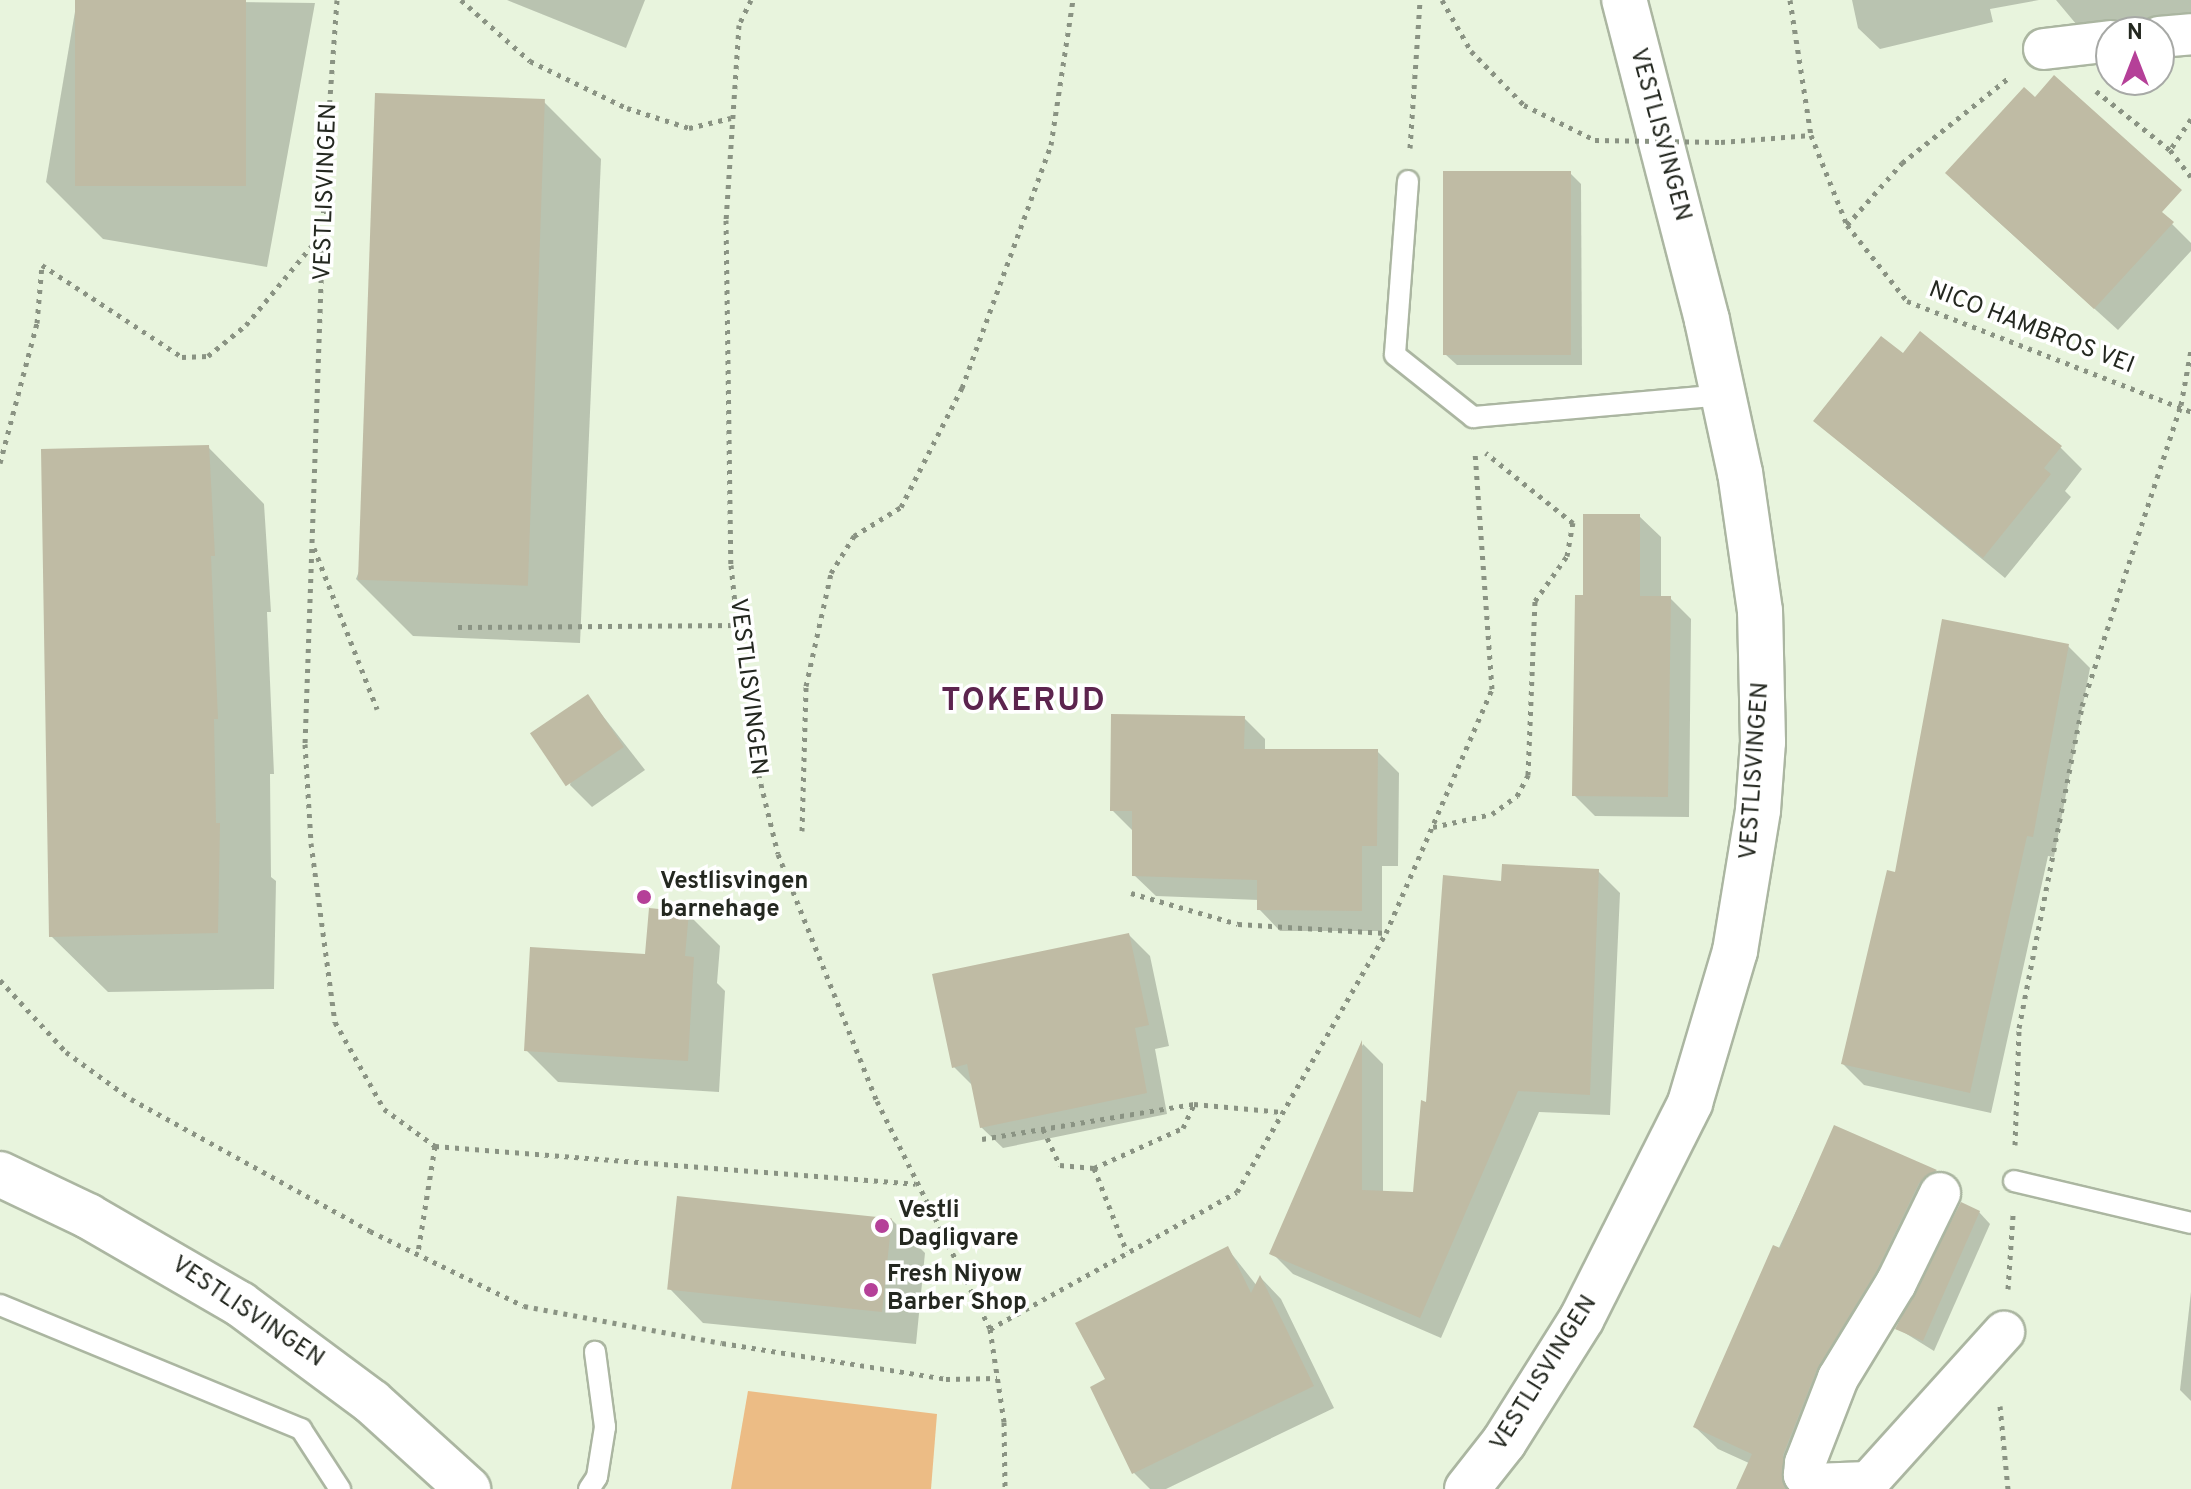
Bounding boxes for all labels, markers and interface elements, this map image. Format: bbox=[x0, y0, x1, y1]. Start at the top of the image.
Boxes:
north arrow bbox=[2095, 16, 2175, 96]
text: N bbox=[2127, 20, 2143, 47]
street label: VESTLISVINGEN bbox=[1622, 45, 1696, 225]
street label: VESTLISVINGEN bbox=[310, 103, 344, 281]
street label: NICO HAMBROS VEI bbox=[1924, 276, 2138, 382]
street label: VESTLISVINGEN bbox=[722, 597, 772, 777]
street label: VESTLISVINGEN bbox=[1735, 681, 1777, 861]
district label: TOKERUD bbox=[941, 683, 1107, 721]
place label: Vestlisvingen barnehage bbox=[660, 869, 809, 925]
marker: Vestlisvingen barnehage bbox=[635, 888, 653, 906]
place label: Vestli Dagligvare bbox=[898, 1198, 1019, 1254]
marker: Vestli Dagligvare bbox=[873, 1217, 891, 1235]
street label: VESTLISVINGEN bbox=[165, 1251, 329, 1375]
place label: Fresh Niyow Barber Shop bbox=[887, 1262, 1027, 1318]
marker: Fresh Niyow Barber Shop bbox=[862, 1281, 880, 1299]
street label: VESTLISVINGEN bbox=[1486, 1291, 1604, 1457]

